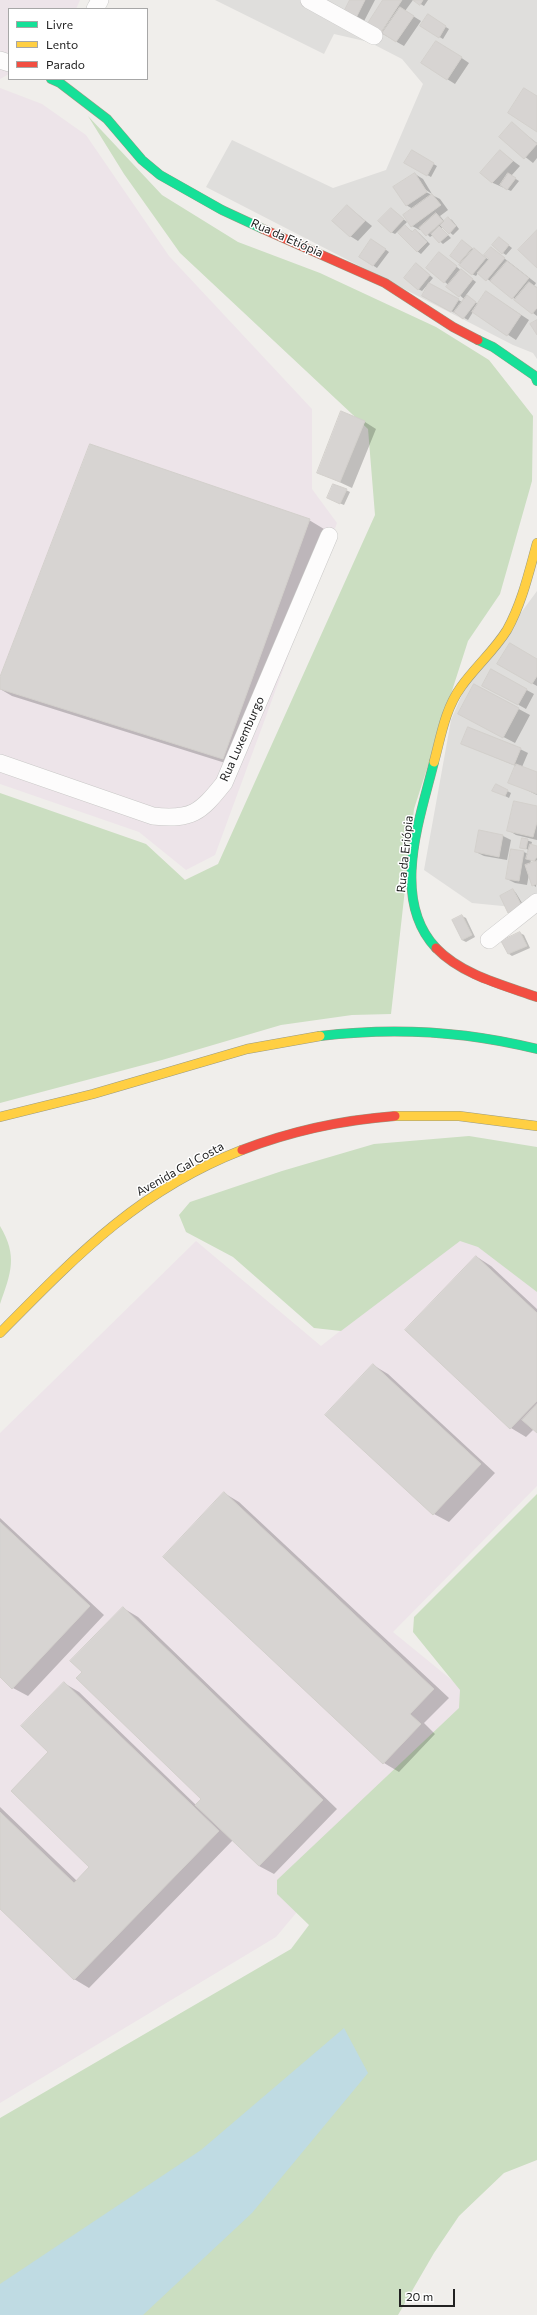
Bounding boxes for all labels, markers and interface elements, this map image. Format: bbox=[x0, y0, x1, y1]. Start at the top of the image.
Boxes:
legend bbox=[8, 8, 148, 80]
text: Livre bbox=[46, 17, 73, 31]
text: Lento bbox=[46, 37, 78, 51]
text: Parado bbox=[46, 57, 85, 71]
street label: Rua da Etiópia bbox=[249, 216, 325, 260]
street label: Rua Luxemburgo bbox=[217, 694, 267, 784]
street label: Rua da Eriópia bbox=[394, 815, 416, 893]
street label: Avenida Gal Costa bbox=[134, 1139, 226, 1199]
scale bar bbox=[401, 2281, 457, 2307]
text: 20 m bbox=[406, 2289, 433, 2303]

